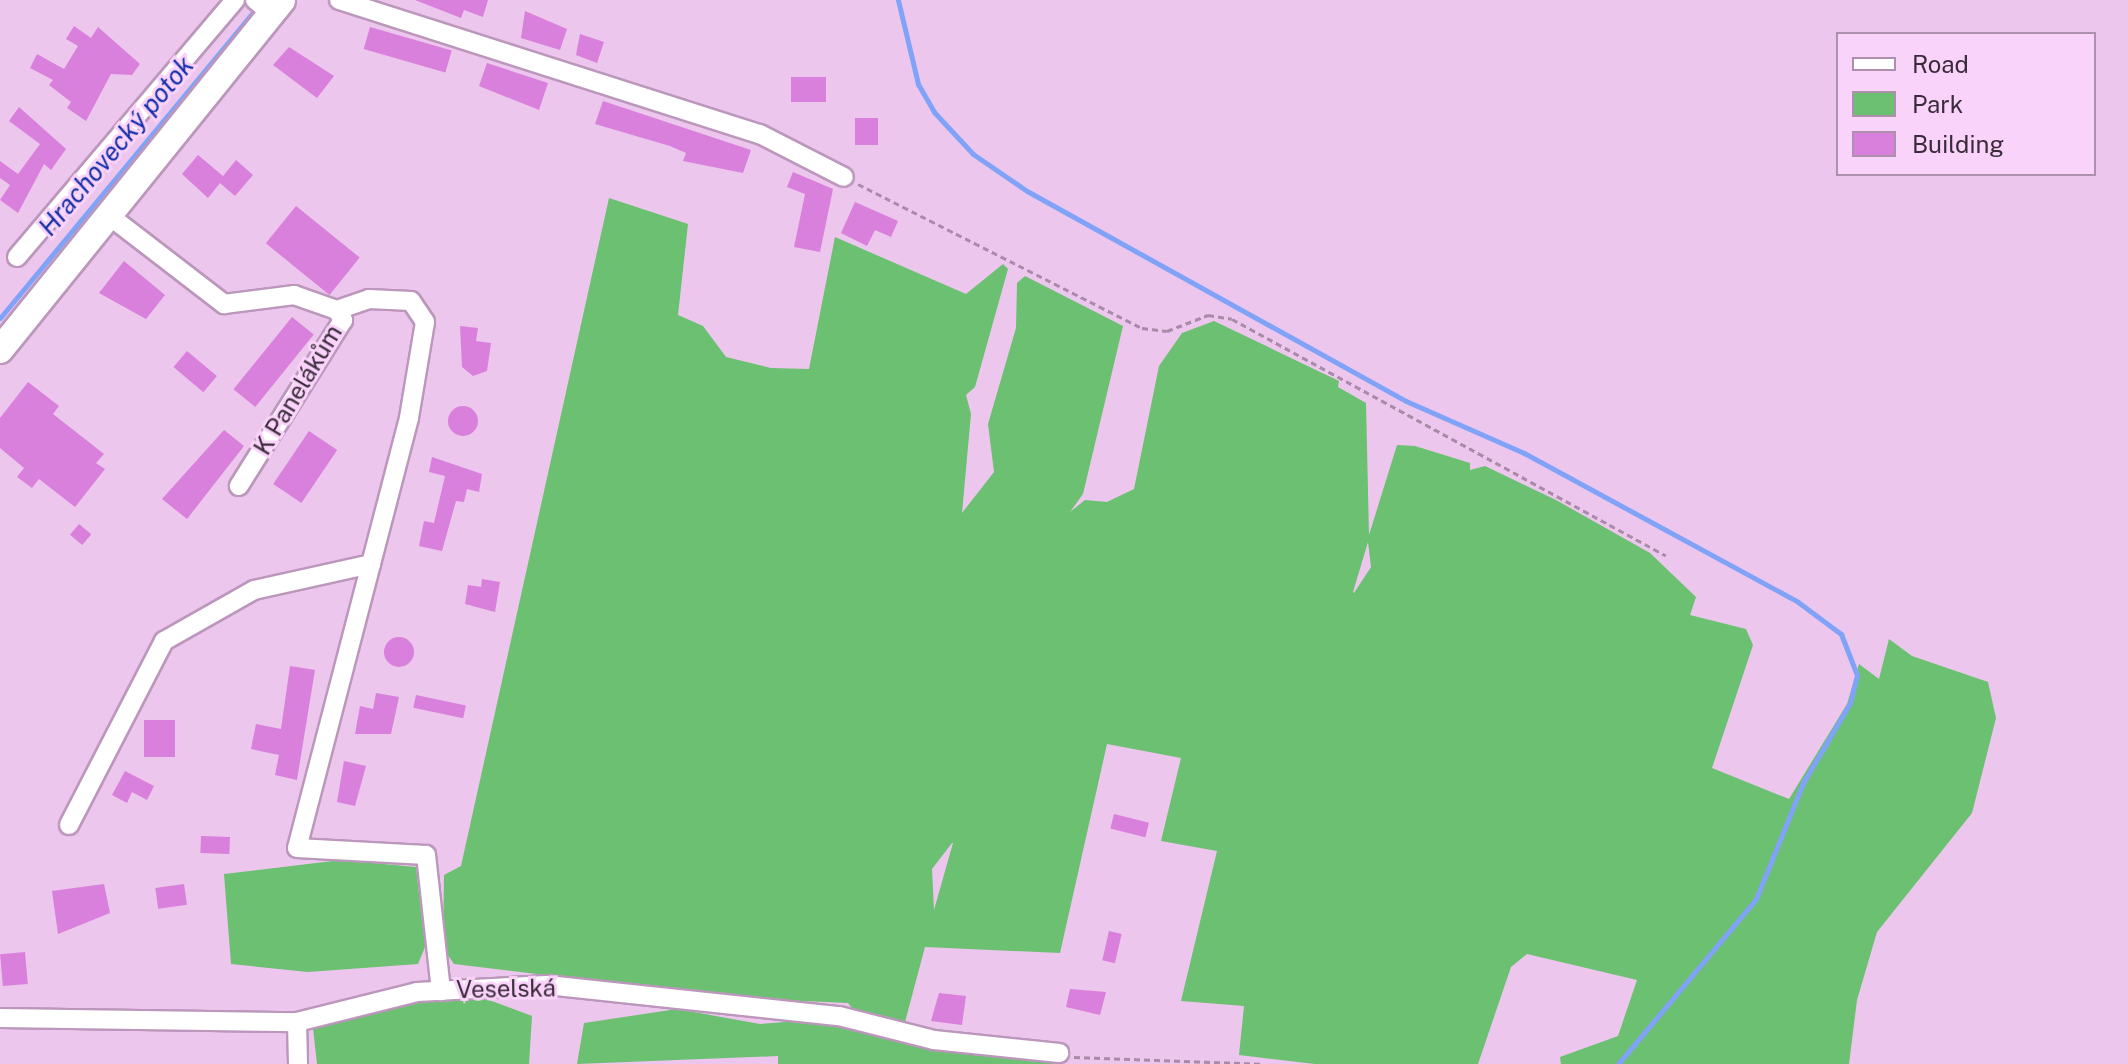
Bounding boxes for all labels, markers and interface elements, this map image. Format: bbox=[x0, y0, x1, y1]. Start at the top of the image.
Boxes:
legend bbox=[1836, 32, 2096, 176]
water label: Hrachovecký potok bbox=[32, 50, 200, 242]
text: Road bbox=[1912, 50, 1969, 78]
text: Park bbox=[1912, 90, 1963, 118]
text: Building bbox=[1912, 130, 2004, 158]
street label: K Panelákům bbox=[248, 320, 348, 460]
street label: Veselská bbox=[456, 974, 556, 1004]

